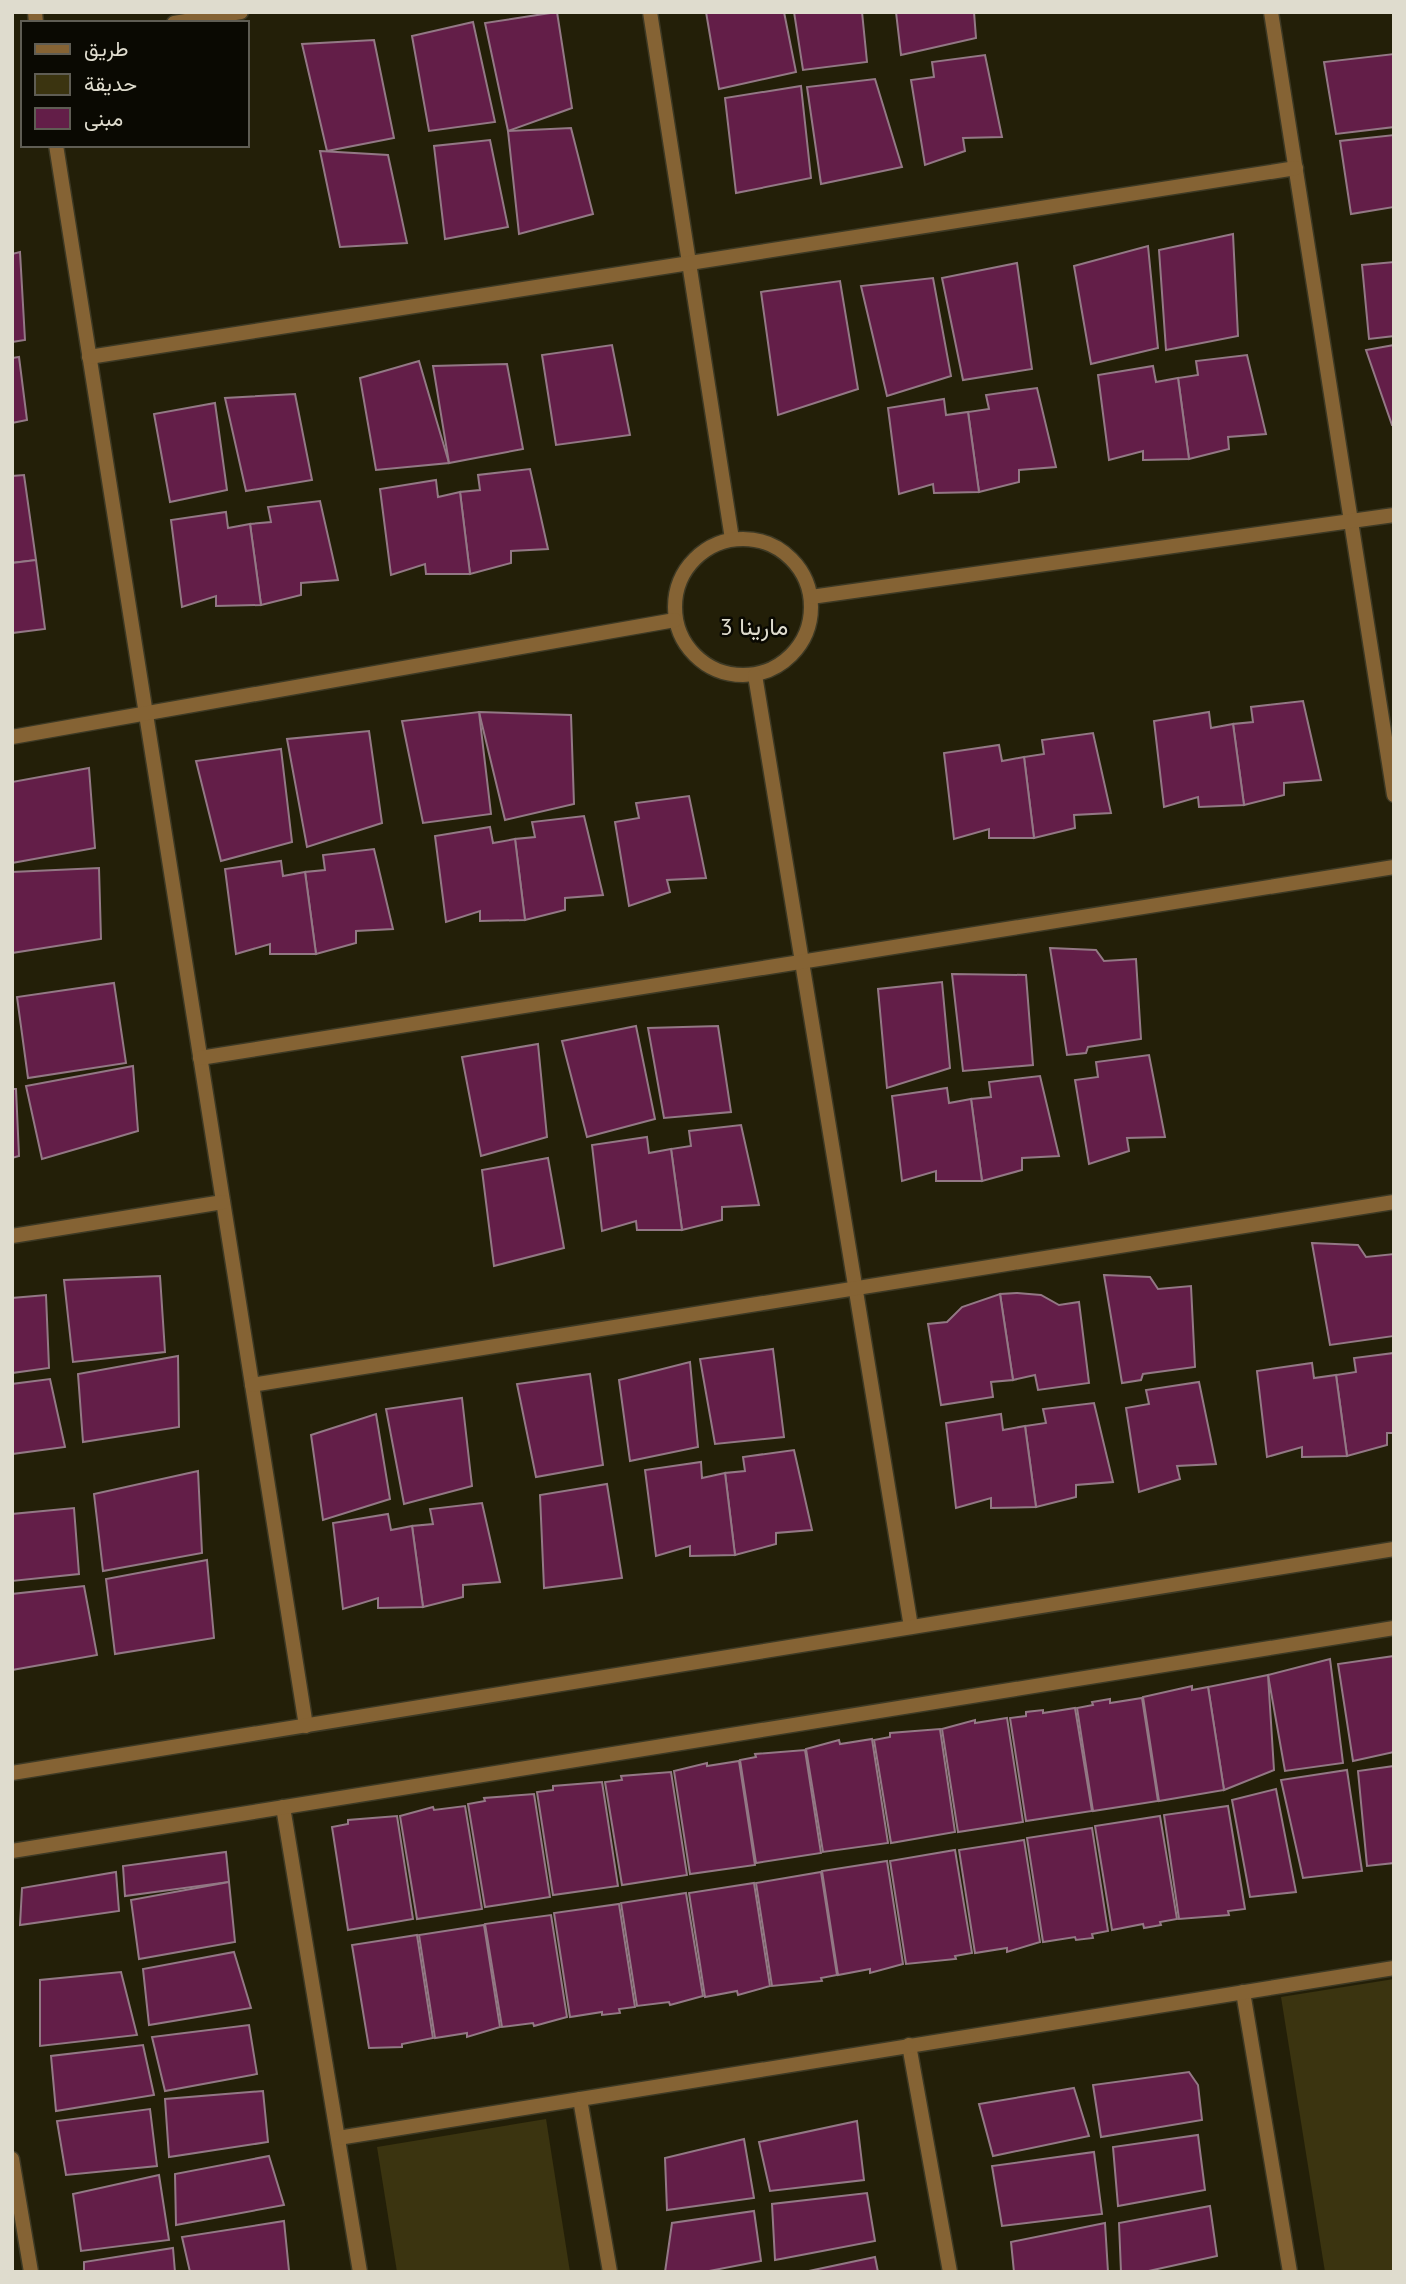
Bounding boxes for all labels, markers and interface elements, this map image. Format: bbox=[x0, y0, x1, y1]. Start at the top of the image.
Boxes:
legend bbox=[21, 21, 248, 147]
text: طريق bbox=[84, 35, 129, 62]
text: حديقة bbox=[84, 70, 137, 97]
text: مبنى bbox=[84, 105, 123, 132]
district label: مارینا 3 bbox=[720, 611, 788, 642]

